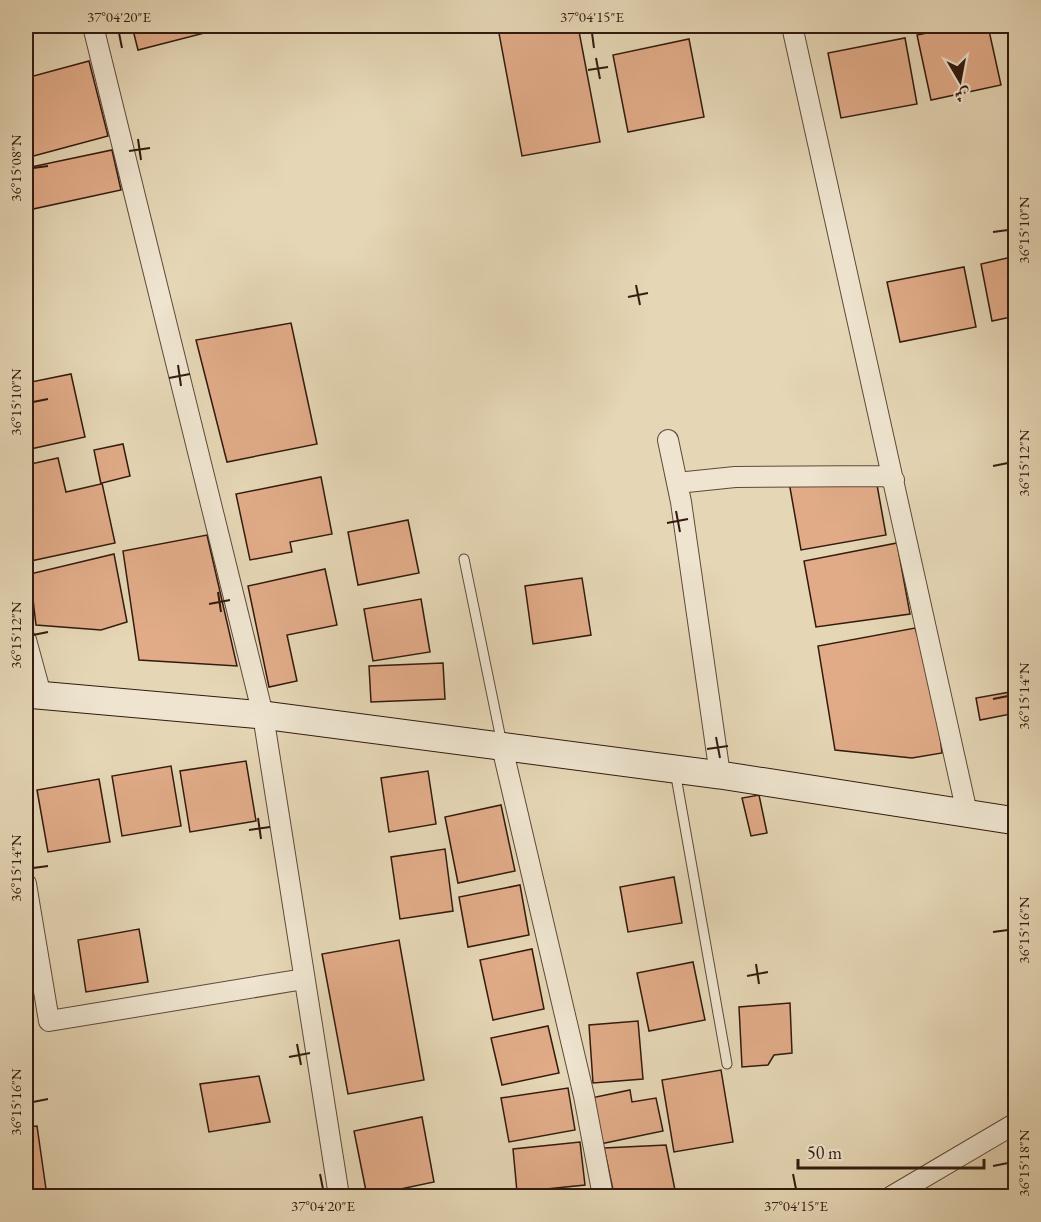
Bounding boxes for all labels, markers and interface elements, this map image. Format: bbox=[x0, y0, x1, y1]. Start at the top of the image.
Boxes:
text: 37°04'20"E bbox=[87, 7, 152, 26]
text: 37°04'15"E bbox=[560, 7, 625, 26]
north arrow bbox=[930, 51, 990, 111]
text: ش bbox=[953, 84, 972, 107]
text: 36°15'08"N bbox=[6, 134, 25, 202]
text: 36°15'10"N bbox=[1014, 196, 1033, 264]
text: 36°15'10"N bbox=[6, 368, 25, 436]
text: 36°15'12"N bbox=[1014, 429, 1033, 497]
text: 36°15'12"N bbox=[6, 601, 25, 669]
text: 36°15'14"N bbox=[1014, 662, 1033, 730]
text: 36°15'14"N bbox=[6, 834, 25, 902]
text: 36°15'16"N bbox=[1014, 896, 1033, 964]
text: 36°15'16"N bbox=[6, 1068, 25, 1136]
text: 36°15'18"N bbox=[1014, 1129, 1033, 1197]
scale bar bbox=[798, 1132, 984, 1170]
text: 50 m bbox=[807, 1141, 842, 1164]
text: 37°04'20"E bbox=[291, 1196, 356, 1215]
text: 37°04'15"E bbox=[764, 1196, 829, 1215]

